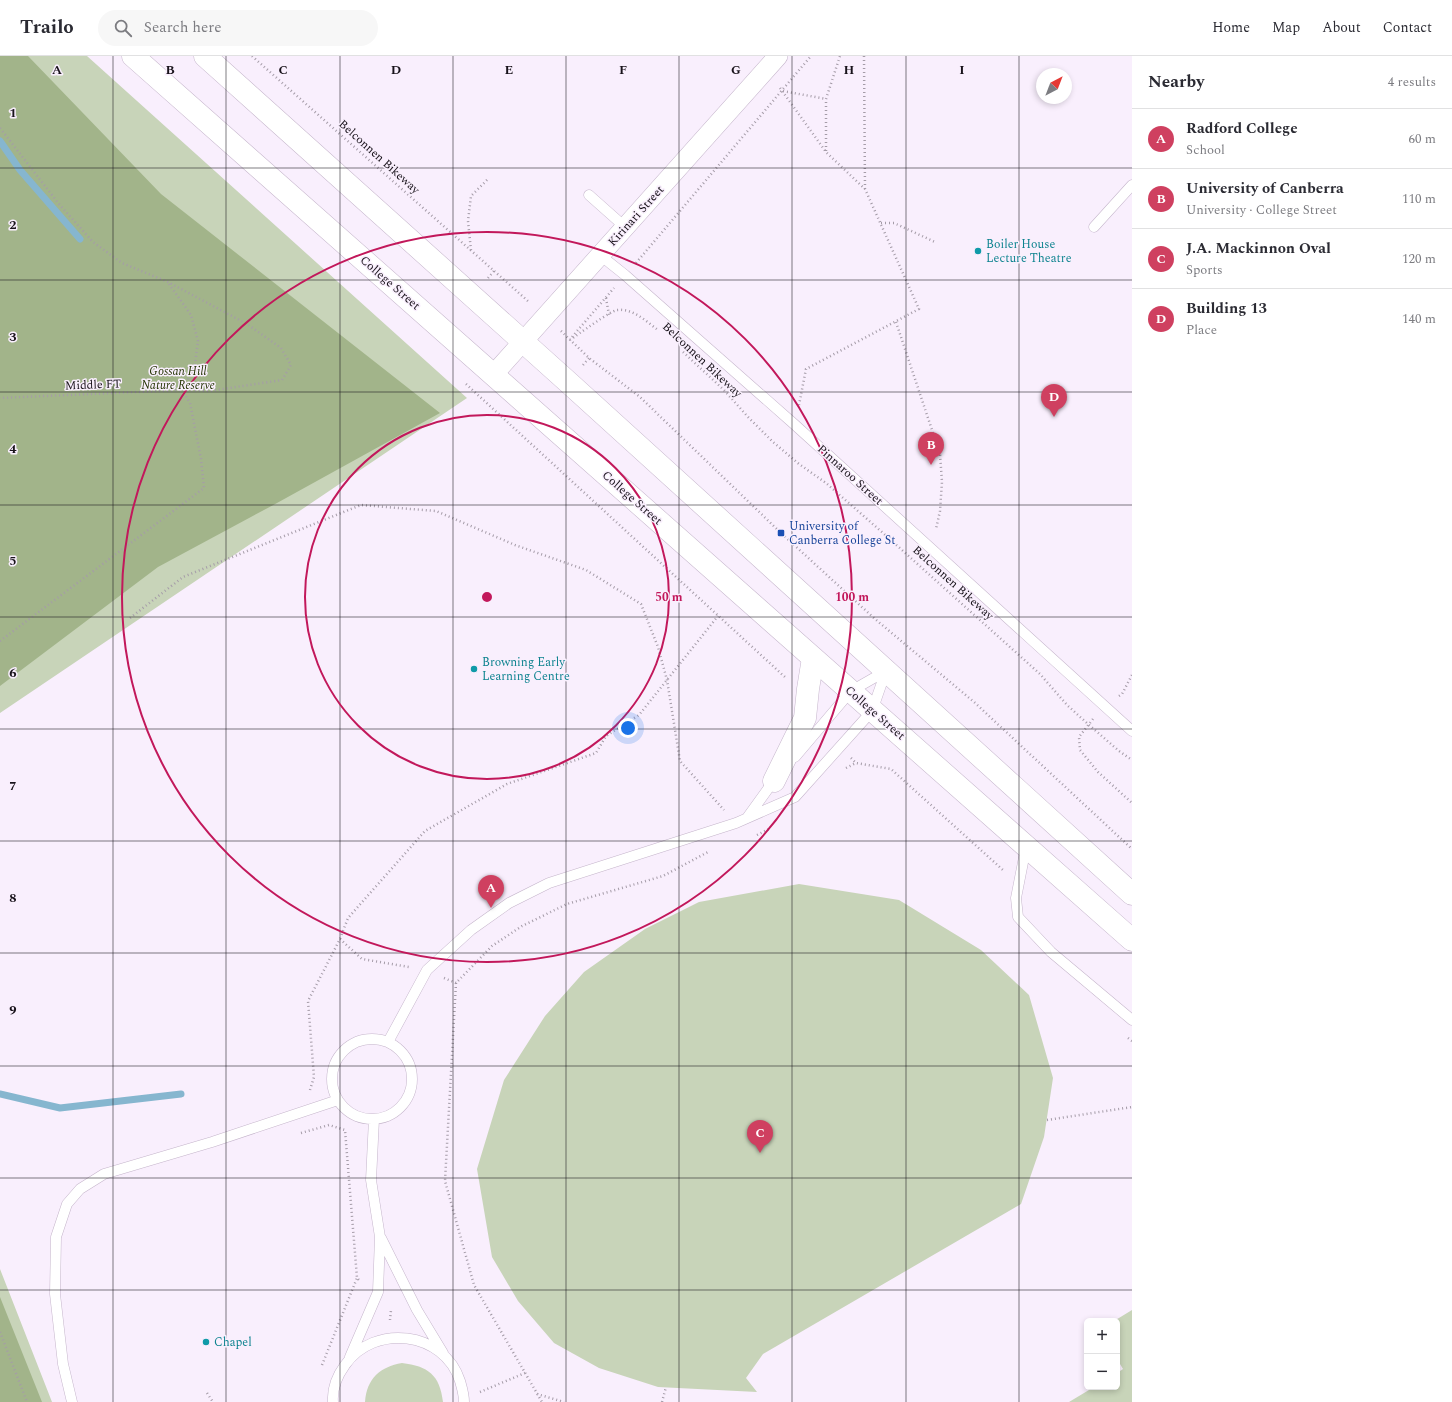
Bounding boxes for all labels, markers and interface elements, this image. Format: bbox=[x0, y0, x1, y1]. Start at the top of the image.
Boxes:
search box bbox=[98, 10, 378, 46]
text: Trailo bbox=[20, 13, 74, 42]
text: Search here bbox=[144, 16, 221, 39]
icon: search bbox=[112, 17, 134, 39]
text: Home bbox=[1212, 17, 1250, 38]
text: Map bbox=[1272, 17, 1300, 38]
text: About bbox=[1322, 17, 1361, 38]
text: Contact bbox=[1383, 17, 1432, 38]
text: A bbox=[52, 60, 62, 80]
text: B bbox=[165, 60, 175, 80]
text: C bbox=[278, 60, 288, 80]
text: D bbox=[391, 60, 401, 80]
text: E bbox=[505, 60, 514, 80]
text: F bbox=[619, 60, 627, 80]
text: G bbox=[731, 60, 741, 80]
text: H bbox=[844, 60, 855, 80]
text: I bbox=[959, 60, 965, 80]
north arrow bbox=[1036, 68, 1072, 104]
text: Nearby bbox=[1148, 69, 1204, 95]
text: 4 results bbox=[1388, 72, 1436, 92]
text: 1 bbox=[9, 103, 17, 123]
street label: Belconnen Bikeway bbox=[334, 115, 425, 200]
text: Radford College bbox=[1186, 117, 1298, 140]
text: A bbox=[1156, 129, 1166, 149]
text: 60 m bbox=[1409, 129, 1436, 149]
text: School bbox=[1186, 140, 1225, 160]
text: University of Canberra bbox=[1186, 177, 1344, 200]
street label: Kirinari Street bbox=[603, 181, 669, 251]
text: B bbox=[1156, 189, 1166, 209]
text: 110 m bbox=[1402, 189, 1436, 209]
text: University · College Street bbox=[1186, 200, 1337, 220]
text: 2 bbox=[9, 215, 17, 235]
place label: Boiler House Lecture Theatre bbox=[986, 235, 1072, 268]
text: J.A. Mackinnon Oval bbox=[1186, 237, 1331, 260]
marker: Boiler House Lecture Theatre bbox=[973, 246, 983, 256]
text: C bbox=[1156, 249, 1166, 269]
text: 120 m bbox=[1402, 249, 1436, 269]
street label: College Street bbox=[356, 251, 424, 315]
text: Sports bbox=[1186, 260, 1223, 280]
text: Building 13 bbox=[1186, 297, 1267, 320]
text: D bbox=[1156, 309, 1166, 329]
text: 140 m bbox=[1402, 309, 1436, 329]
street label: Belconnen Bikeway bbox=[658, 318, 747, 403]
text: Place bbox=[1186, 320, 1217, 340]
text: 3 bbox=[9, 327, 17, 347]
park label: Gossan Hill Nature Reserve bbox=[141, 362, 215, 395]
street label: Middle FT bbox=[64, 375, 122, 395]
pin: D bbox=[1041, 384, 1067, 417]
pin: B bbox=[918, 432, 944, 465]
text: 4 bbox=[9, 439, 17, 459]
street label: Pinnaroo Street bbox=[813, 440, 887, 510]
street label: College Street bbox=[598, 466, 666, 530]
place label: University of Canberra College St bbox=[789, 517, 896, 550]
marker: University of Canberra College St bbox=[776, 528, 786, 538]
street label: Belconnen Bikeway bbox=[908, 541, 999, 626]
text: 5 bbox=[9, 551, 17, 571]
text: 50 m bbox=[655, 588, 683, 607]
text: 100 m bbox=[835, 588, 869, 607]
centre of rings bbox=[480, 590, 494, 604]
place label: Browning Early Learning Centre bbox=[482, 653, 570, 686]
text: 6 bbox=[9, 663, 17, 683]
marker: Browning Early Learning Centre bbox=[469, 664, 479, 674]
street label: College Street bbox=[841, 681, 909, 745]
your location bbox=[618, 718, 638, 738]
text: 7 bbox=[9, 776, 17, 796]
pin: A bbox=[478, 875, 504, 908]
text: 8 bbox=[9, 888, 17, 908]
text: 9 bbox=[9, 1000, 17, 1020]
pin: C bbox=[747, 1120, 773, 1153]
map controls bbox=[1084, 1318, 1120, 1390]
button: + bbox=[1084, 1318, 1120, 1354]
place label: Chapel bbox=[214, 1333, 252, 1352]
marker: Chapel bbox=[201, 1337, 211, 1347]
button: − bbox=[1084, 1354, 1120, 1390]

